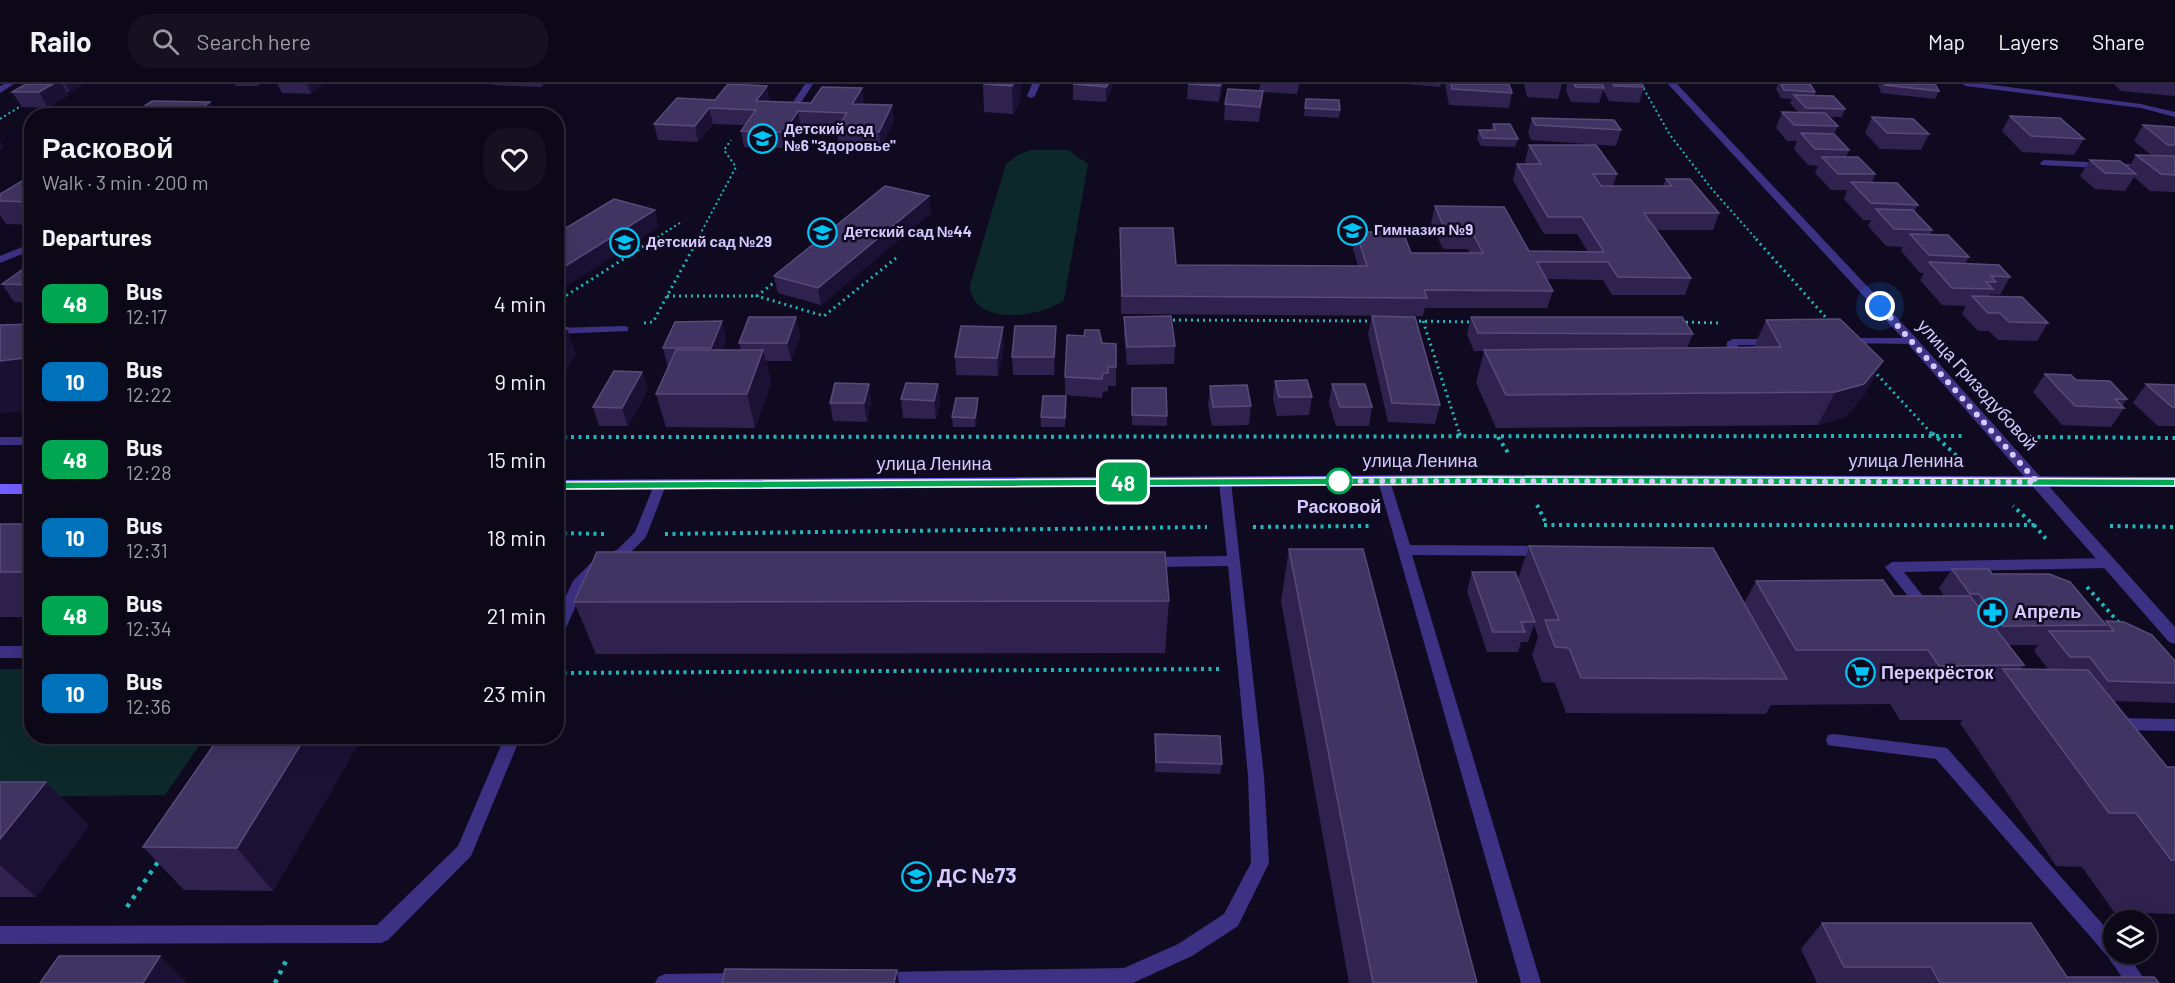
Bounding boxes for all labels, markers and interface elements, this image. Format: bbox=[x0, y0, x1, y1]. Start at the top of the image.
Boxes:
search box bbox=[128, 14, 548, 68]
text: Railo bbox=[30, 24, 92, 58]
icon: search bbox=[149, 25, 182, 58]
text: Search here bbox=[197, 28, 311, 54]
text: Map bbox=[1928, 29, 1965, 54]
text: Layers bbox=[1998, 29, 2059, 54]
text: Share bbox=[2092, 29, 2145, 54]
place label: Детский сад №6 "Здоровье" bbox=[784, 119, 896, 154]
school or university icon: Детский сад №6 "Здоровье" bbox=[747, 122, 779, 154]
button: heart bbox=[483, 128, 546, 191]
text: Расковой bbox=[42, 130, 173, 164]
text: Walk · 3 min · 200 m bbox=[42, 170, 208, 194]
school or university icon: Гимназия №9 bbox=[1337, 214, 1369, 246]
school or university icon: Детский сад №44 bbox=[807, 216, 839, 248]
place label: Гимназия №9 bbox=[1374, 220, 1473, 238]
place label: Детский сад №44 bbox=[844, 222, 972, 240]
text: Departures bbox=[42, 224, 152, 250]
school or university icon: Детский сад №29 bbox=[609, 226, 641, 258]
place label: Детский сад №29 bbox=[646, 232, 772, 250]
text: Bus bbox=[126, 278, 163, 304]
text: 4 min bbox=[494, 290, 546, 316]
text: 48 bbox=[63, 291, 87, 316]
your location bbox=[1865, 291, 1895, 321]
text: 12:17 bbox=[126, 304, 167, 328]
street label: улица Гризодубовой bbox=[1913, 314, 2042, 454]
text: Bus bbox=[126, 356, 163, 382]
text: 9 min bbox=[494, 368, 546, 394]
text: 10 bbox=[65, 369, 85, 394]
text: 12:22 bbox=[126, 382, 172, 406]
text: Bus bbox=[126, 434, 163, 460]
text: 15 min bbox=[487, 446, 546, 472]
text: 48 bbox=[63, 447, 87, 472]
street label: улица Ленина bbox=[1363, 449, 1478, 471]
street label: улица Ленина bbox=[1849, 449, 1964, 471]
street label: улица Ленина bbox=[877, 452, 992, 474]
text: 12:28 bbox=[126, 460, 172, 484]
line badge: 48 bbox=[1096, 462, 1150, 502]
marker: Расковой bbox=[1326, 468, 1352, 494]
text: 48 bbox=[1111, 470, 1135, 495]
place label: Расковой bbox=[1297, 495, 1381, 517]
text: Bus bbox=[126, 512, 163, 538]
text: 18 min bbox=[487, 524, 546, 550]
text: 10 bbox=[65, 525, 85, 550]
text: 12:31 bbox=[126, 538, 168, 562]
text: Bus bbox=[126, 590, 163, 616]
pharmacy icon: Апрель bbox=[1977, 596, 2009, 628]
place label: Апрель bbox=[2014, 600, 2081, 622]
text: 21 min bbox=[487, 602, 546, 628]
text: 48 bbox=[63, 603, 87, 628]
text: 12:34 bbox=[126, 616, 172, 640]
supermarket icon: Перекрёсток bbox=[1844, 657, 1876, 689]
place label: Перекрёсток bbox=[1881, 661, 1995, 683]
text: Bus bbox=[126, 668, 163, 694]
text: 23 min bbox=[483, 680, 546, 706]
text: 10 bbox=[65, 681, 85, 706]
text: 12:36 bbox=[126, 694, 171, 718]
school or university icon: ДС №73 bbox=[900, 860, 932, 892]
place label: ДС №73 bbox=[937, 862, 1017, 887]
map controls bbox=[2103, 910, 2157, 964]
button: layers bbox=[2103, 910, 2157, 964]

